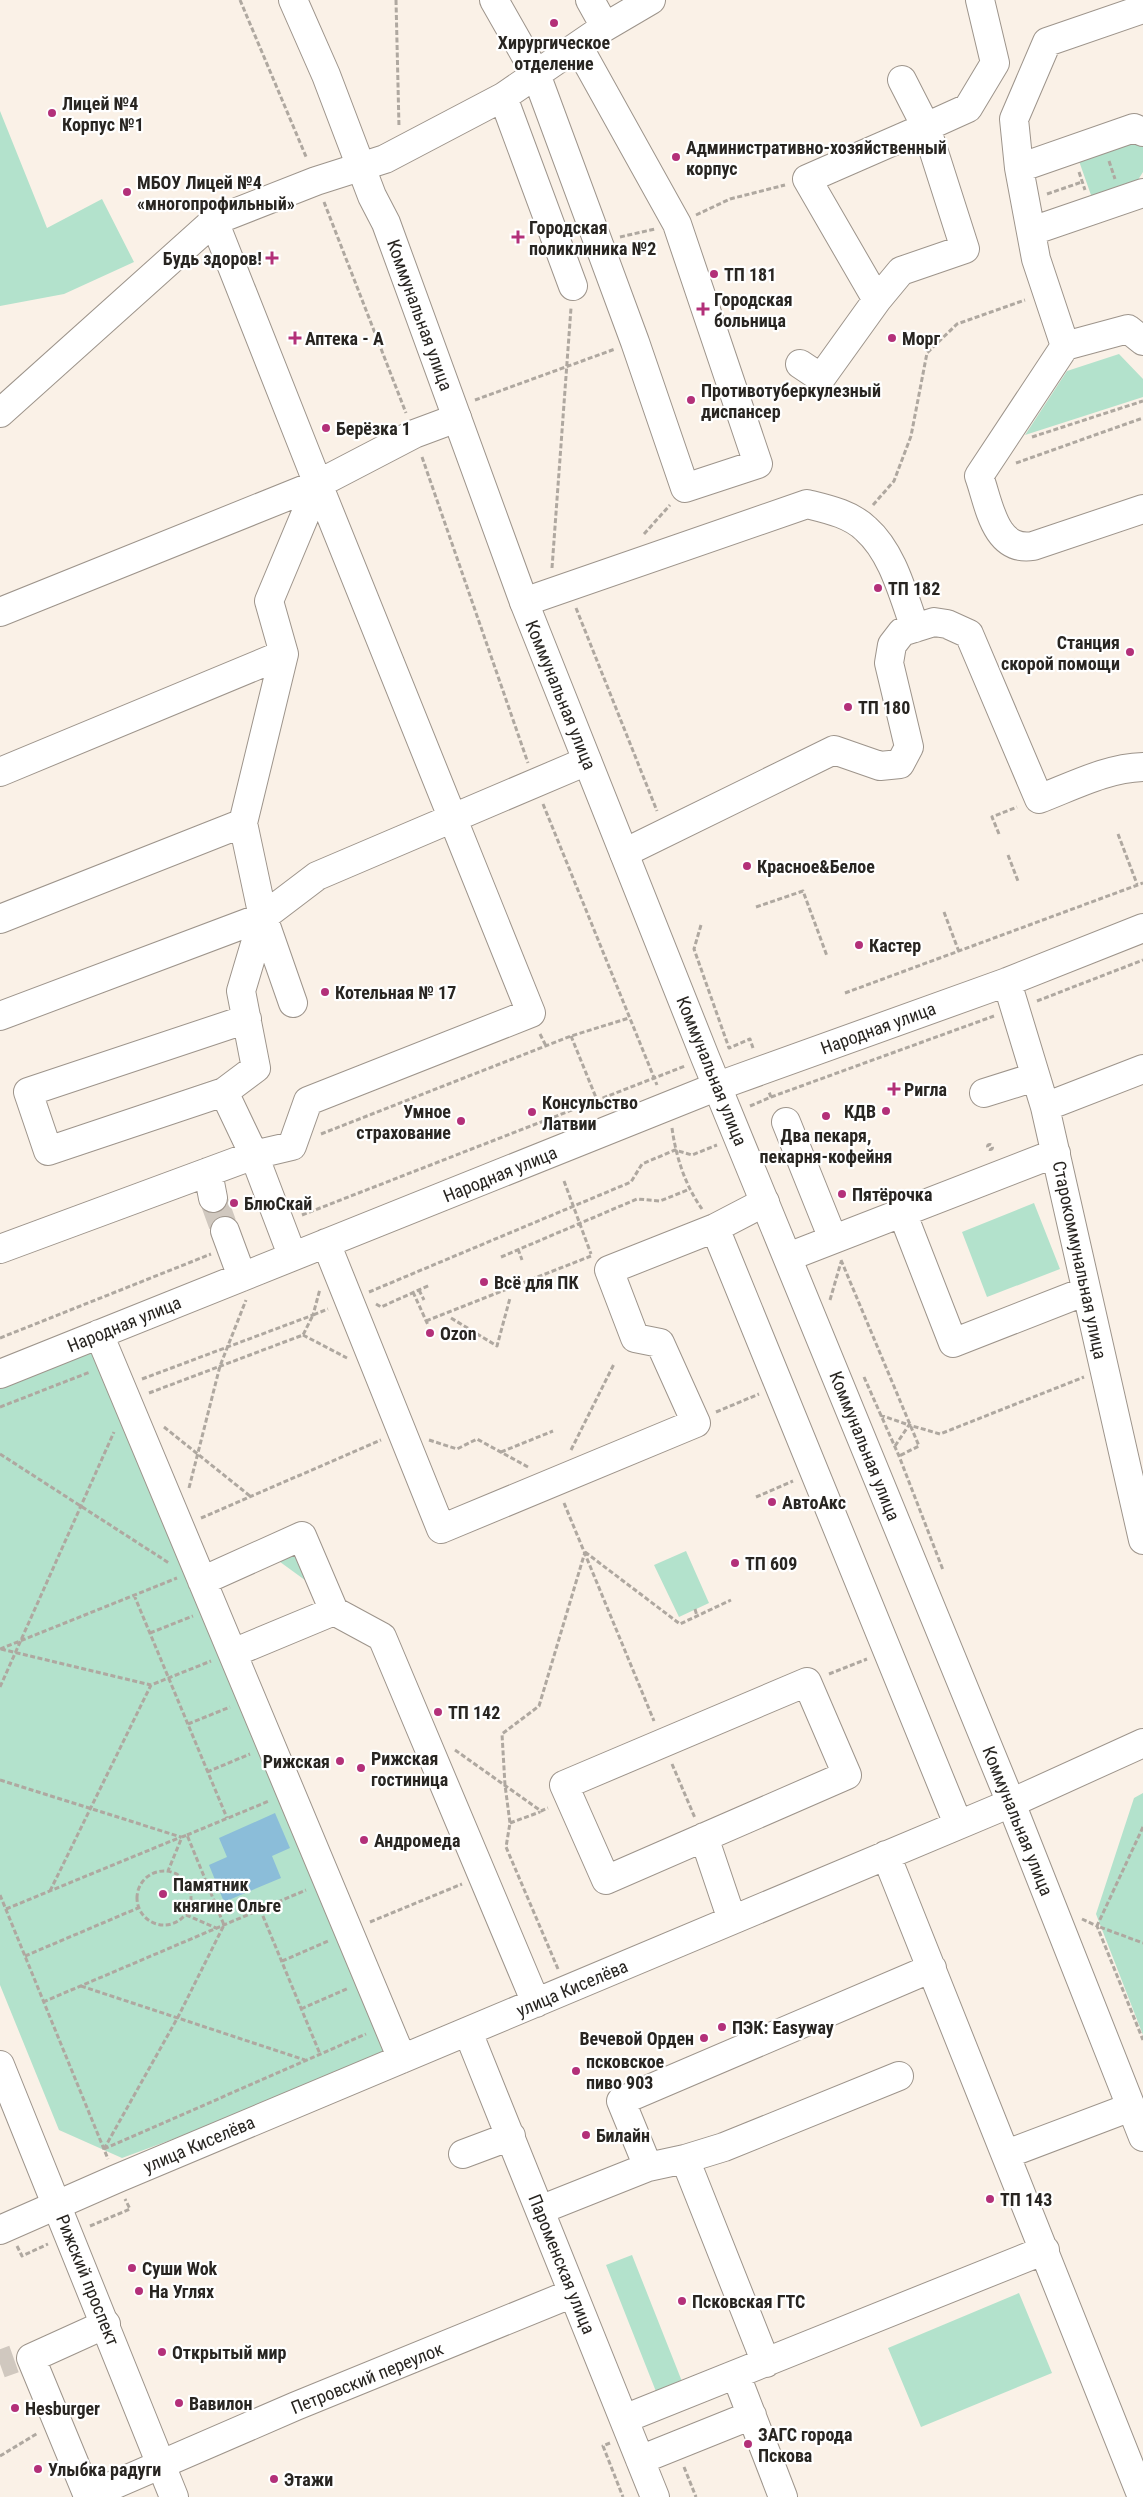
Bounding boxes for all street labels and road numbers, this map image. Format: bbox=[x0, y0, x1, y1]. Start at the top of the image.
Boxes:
street label: Коммунальная улица bbox=[383, 237, 457, 393]
street label: Коммунальная улица bbox=[521, 617, 601, 773]
street label: Коммунальная улица bbox=[672, 993, 752, 1149]
street label: Народная улица bbox=[818, 997, 938, 1059]
street label: Народная улица bbox=[440, 1142, 560, 1206]
street label: Старокоммунальная улица bbox=[1049, 1159, 1111, 1361]
street label: Народная улица bbox=[64, 1292, 184, 1356]
street label: Коммунальная улица bbox=[825, 1368, 905, 1524]
street label: Коммунальная улица bbox=[978, 1743, 1058, 1899]
street label: улица Киселёва bbox=[513, 1955, 631, 2021]
street label: улица Киселёва bbox=[140, 2111, 258, 2177]
street label: Пароменская улица bbox=[524, 2191, 600, 2337]
street label: Рижский проспект bbox=[52, 2211, 124, 2349]
street label: Петровский переулок bbox=[288, 2338, 447, 2418]

